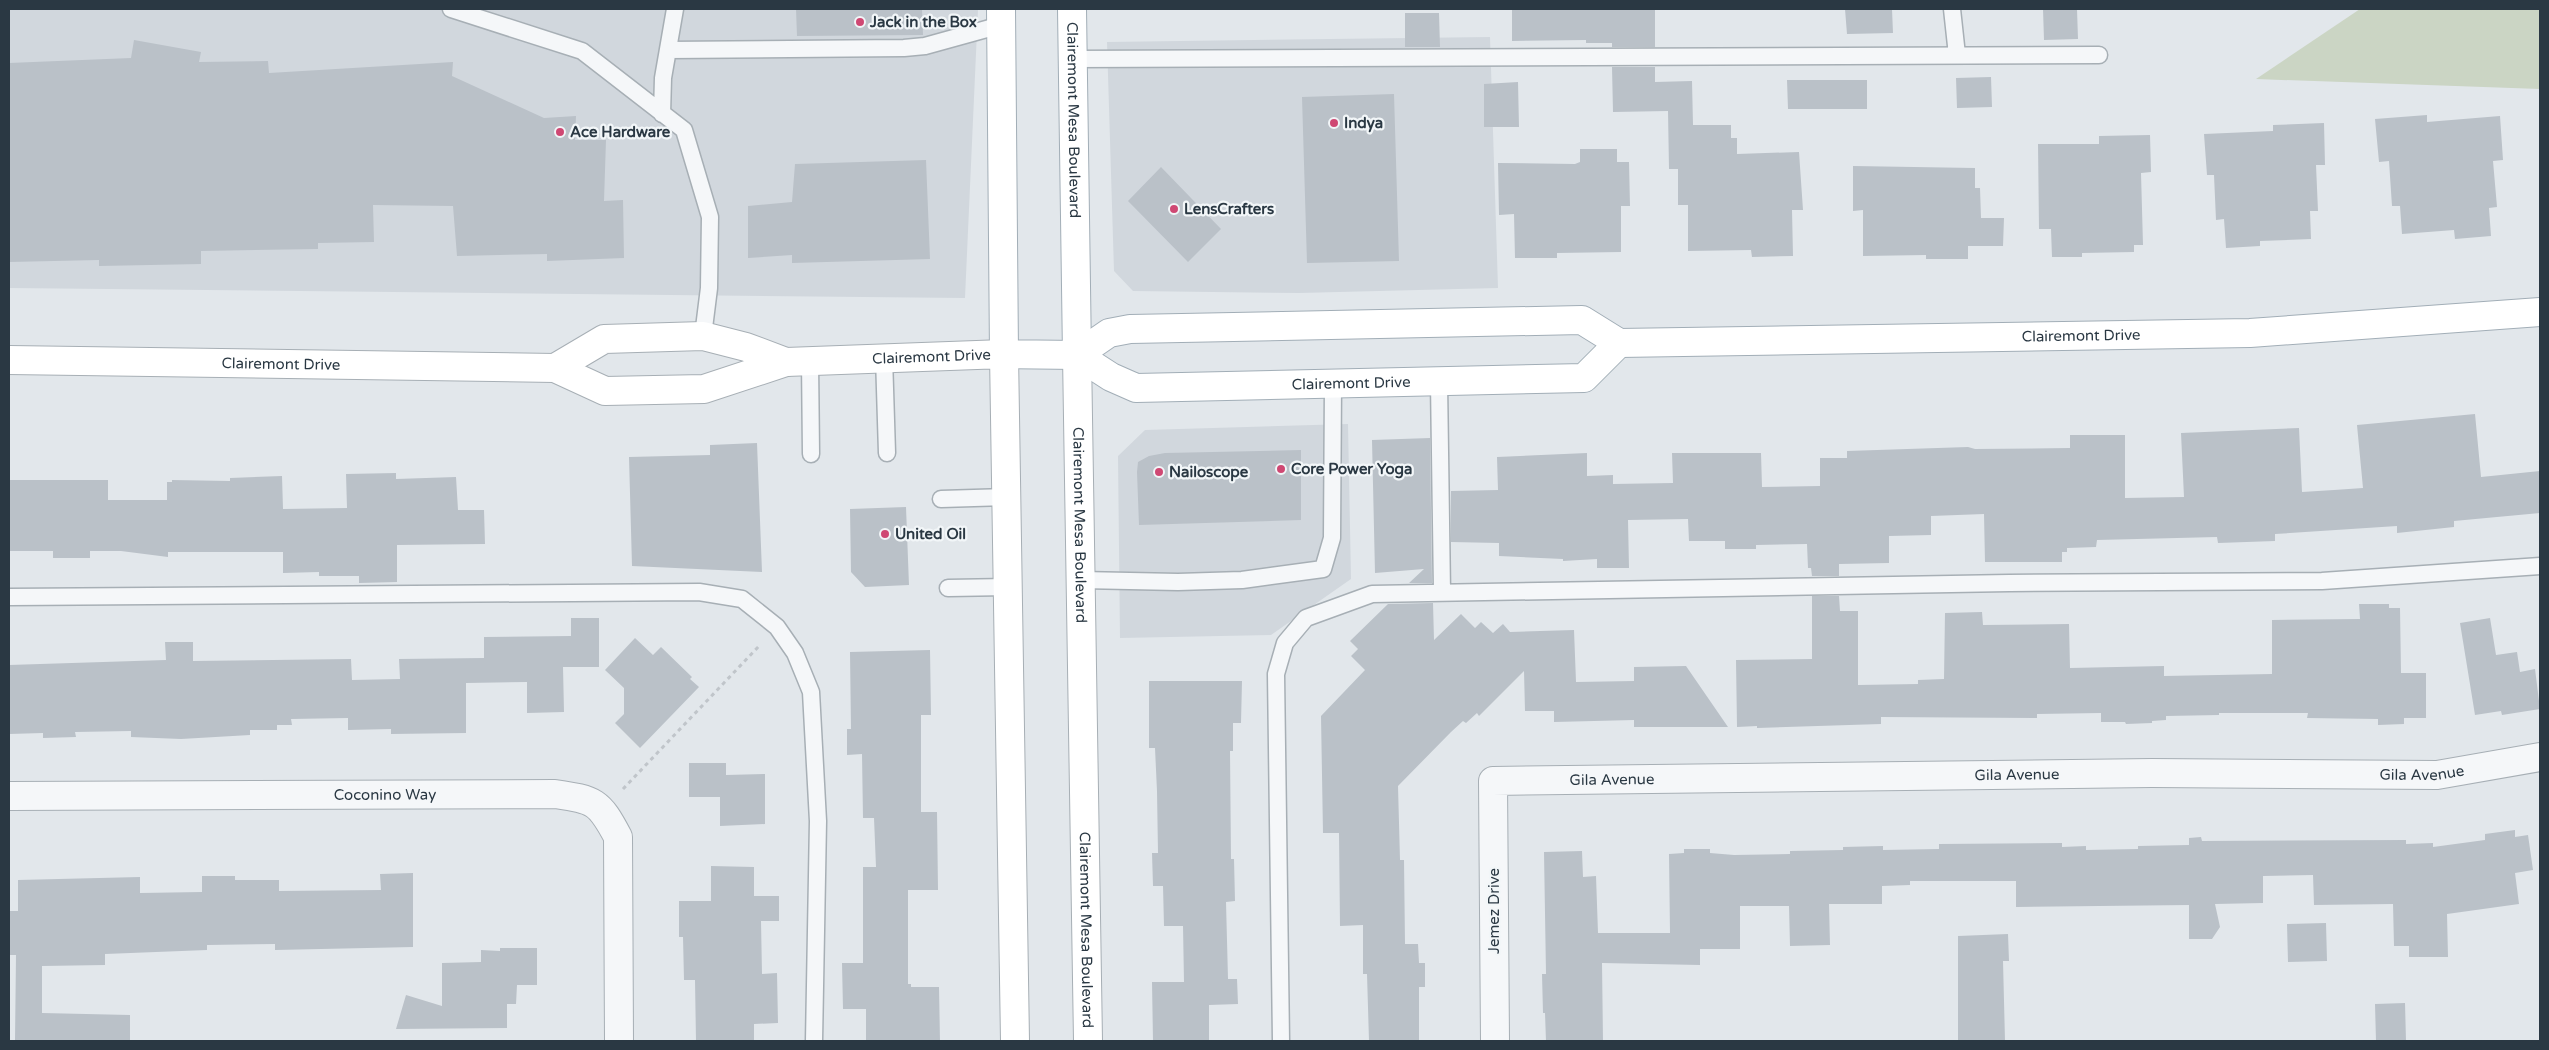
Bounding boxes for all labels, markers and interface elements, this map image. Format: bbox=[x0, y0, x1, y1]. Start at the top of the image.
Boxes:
place label: Jack in the Box bbox=[869, 13, 977, 31]
marker: Jack in the Box bbox=[854, 16, 866, 28]
street label: Clairemont Mesa Boulevard bbox=[1063, 22, 1084, 218]
place label: Indya bbox=[1344, 114, 1383, 133]
marker: Indya bbox=[1328, 117, 1340, 129]
place label: Ace Hardware bbox=[570, 123, 671, 141]
marker: Ace Hardware bbox=[554, 126, 566, 138]
place label: LensCrafters bbox=[1184, 200, 1274, 218]
marker: LensCrafters bbox=[1168, 203, 1180, 215]
street label: Clairemont Drive bbox=[2021, 326, 2141, 346]
street label: Clairemont Drive bbox=[872, 345, 991, 368]
street label: Clairemont Drive bbox=[221, 354, 341, 374]
street label: Clairemont Drive bbox=[1291, 373, 1411, 394]
street label: Clairemont Mesa Boulevard bbox=[1069, 427, 1090, 623]
place label: Core Power Yoga bbox=[1291, 460, 1413, 479]
place label: Nailoscope bbox=[1169, 463, 1249, 482]
marker: Core Power Yoga bbox=[1275, 463, 1287, 475]
marker: Nailoscope bbox=[1153, 466, 1165, 478]
place label: United Oil bbox=[895, 525, 966, 543]
marker: United Oil bbox=[879, 528, 891, 540]
street label: Gila Avenue bbox=[2379, 761, 2466, 784]
street label: Gila Avenue bbox=[1974, 765, 2060, 784]
street label: Gila Avenue bbox=[1569, 770, 1655, 789]
street label: Coconino Way bbox=[334, 785, 436, 804]
street label: Clairemont Mesa Boulevard bbox=[1076, 832, 1097, 1028]
street label: Jemez Drive bbox=[1485, 868, 1503, 954]

